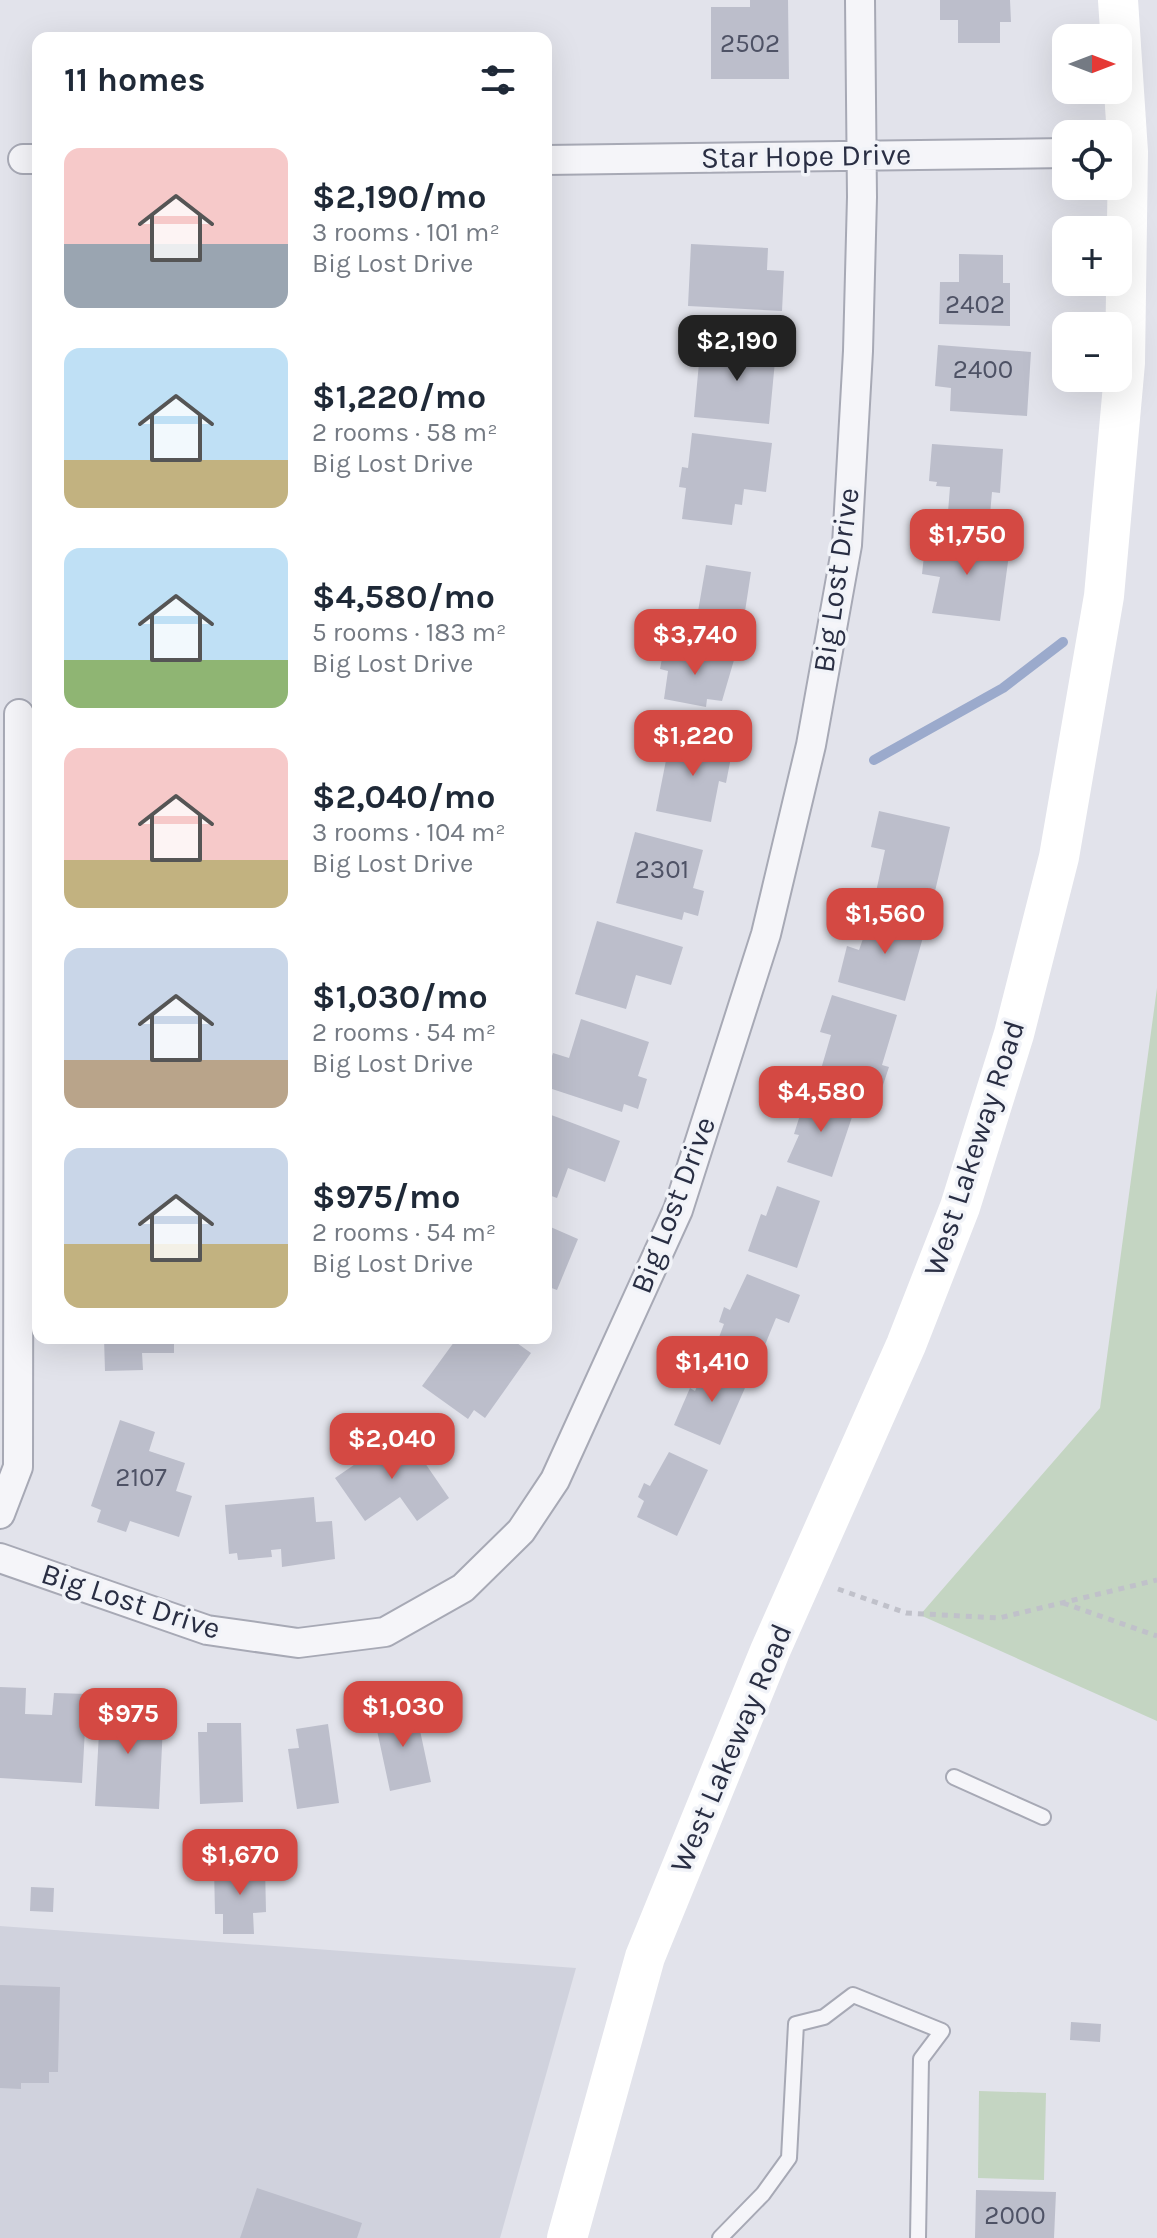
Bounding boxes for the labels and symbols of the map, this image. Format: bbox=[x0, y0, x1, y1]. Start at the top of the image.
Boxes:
north arrow bbox=[1052, 24, 1132, 104]
house number: 2502 bbox=[720, 28, 780, 59]
street label: Star Hope Drive bbox=[700, 136, 912, 176]
house number: 2402 bbox=[945, 289, 1005, 320]
pin: $2,190 bbox=[672, 315, 802, 383]
house number: 2400 bbox=[953, 354, 1013, 385]
street label: Big Lost Drive bbox=[805, 485, 867, 675]
pin: $1,750 bbox=[902, 509, 1032, 577]
pin: $3,740 bbox=[630, 609, 760, 677]
pin: $1,220 bbox=[628, 710, 758, 778]
house number: 2301 bbox=[635, 854, 689, 885]
pin: $1,560 bbox=[820, 888, 950, 956]
street label: West Lakeway Road bbox=[916, 1016, 1032, 1280]
pin: $4,580 bbox=[756, 1066, 886, 1134]
street label: Big Lost Drive bbox=[623, 1112, 723, 1298]
pin: $1,410 bbox=[647, 1336, 777, 1404]
pin: $2,040 bbox=[327, 1413, 457, 1481]
house number: 2107 bbox=[115, 1462, 167, 1493]
street label: Big Lost Drive bbox=[37, 1555, 225, 1647]
street label: West Lakeway Road bbox=[662, 1618, 800, 1878]
pin: $1,030 bbox=[338, 1681, 468, 1749]
pin: $975 bbox=[81, 1688, 175, 1756]
pin: $1,670 bbox=[175, 1829, 305, 1897]
house number: 2000 bbox=[984, 2200, 1046, 2231]

